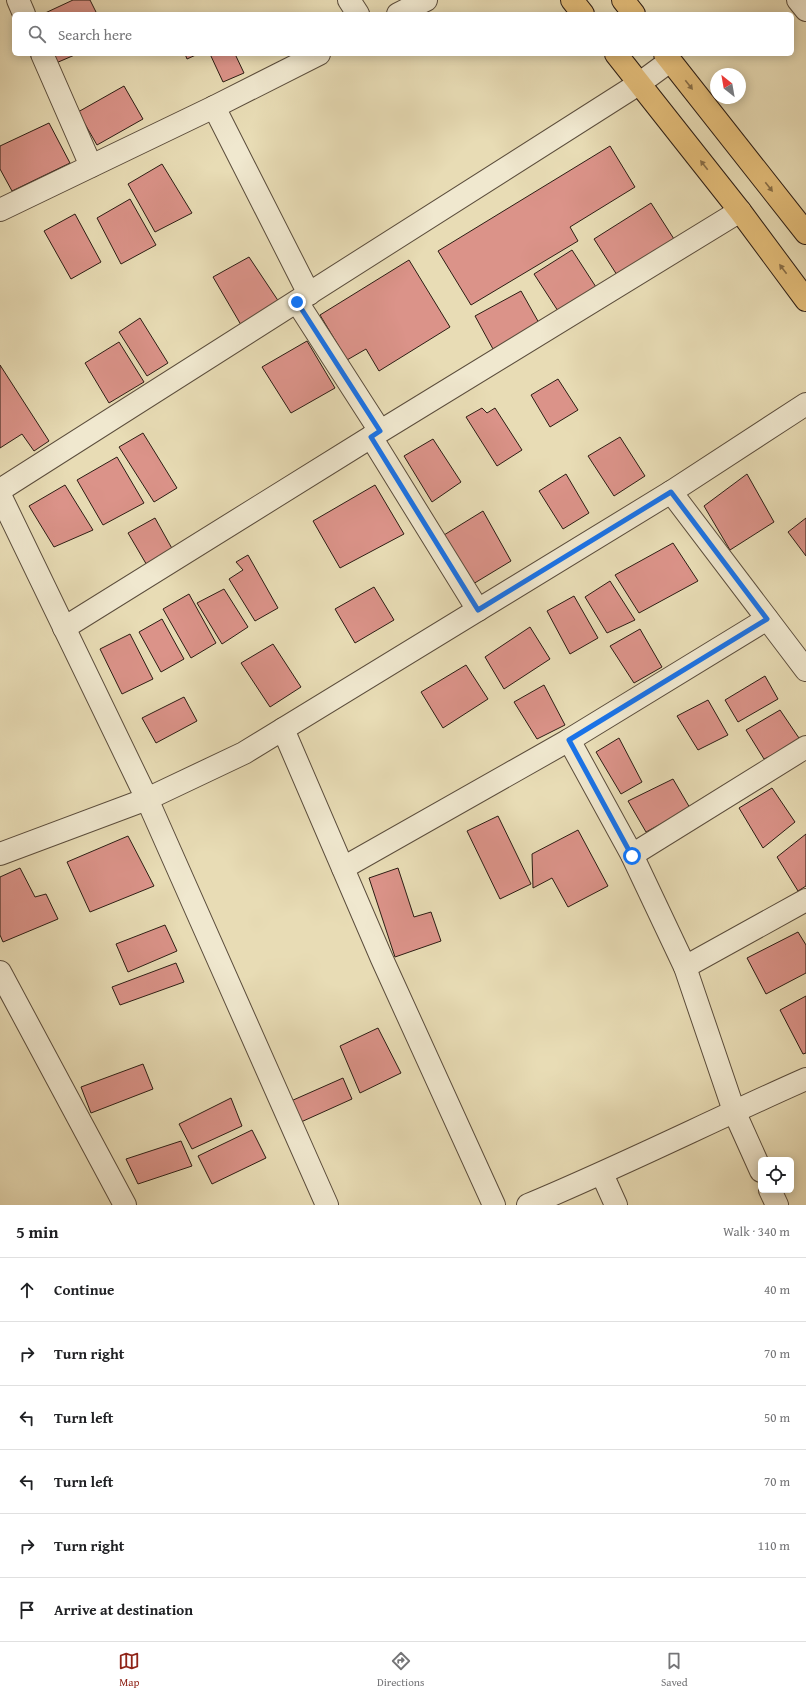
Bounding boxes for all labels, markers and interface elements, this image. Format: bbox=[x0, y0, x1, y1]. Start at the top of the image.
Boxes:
search box bbox=[12, 12, 794, 56]
icon: search bbox=[26, 23, 48, 45]
text: Search here bbox=[58, 24, 132, 45]
north arrow bbox=[710, 68, 746, 104]
one-way arrow bbox=[685, 79, 693, 90]
one-way arrow bbox=[700, 160, 708, 171]
one-way arrow bbox=[765, 181, 774, 192]
one-way arrow bbox=[778, 263, 787, 274]
route end bbox=[288, 293, 306, 311]
route start bbox=[623, 847, 641, 865]
map controls bbox=[758, 1157, 794, 1193]
button: locate bbox=[758, 1157, 794, 1193]
text: 5 min bbox=[16, 1219, 58, 1244]
text: Walk · 340 m bbox=[723, 1222, 790, 1241]
icon: ahead bbox=[16, 1279, 38, 1301]
text: Continue bbox=[54, 1279, 115, 1300]
text: 40 m bbox=[764, 1280, 790, 1299]
icon: right bbox=[16, 1343, 38, 1365]
text: Turn right bbox=[54, 1343, 125, 1364]
text: 70 m bbox=[764, 1344, 790, 1363]
icon: left bbox=[16, 1407, 38, 1429]
text: Turn left bbox=[54, 1407, 113, 1428]
text: 50 m bbox=[764, 1408, 790, 1427]
icon: left bbox=[16, 1471, 38, 1493]
text: Turn left bbox=[54, 1471, 113, 1492]
text: 70 m bbox=[764, 1472, 790, 1491]
icon: right bbox=[16, 1535, 38, 1557]
text: Turn right bbox=[54, 1535, 125, 1556]
text: 110 m bbox=[758, 1536, 790, 1555]
icon: arrive bbox=[16, 1599, 38, 1621]
text: Arrive at destination bbox=[54, 1599, 193, 1620]
tab: Map bbox=[118, 1650, 140, 1690]
tab: Directions bbox=[377, 1650, 424, 1690]
tab: Saved bbox=[661, 1650, 688, 1690]

